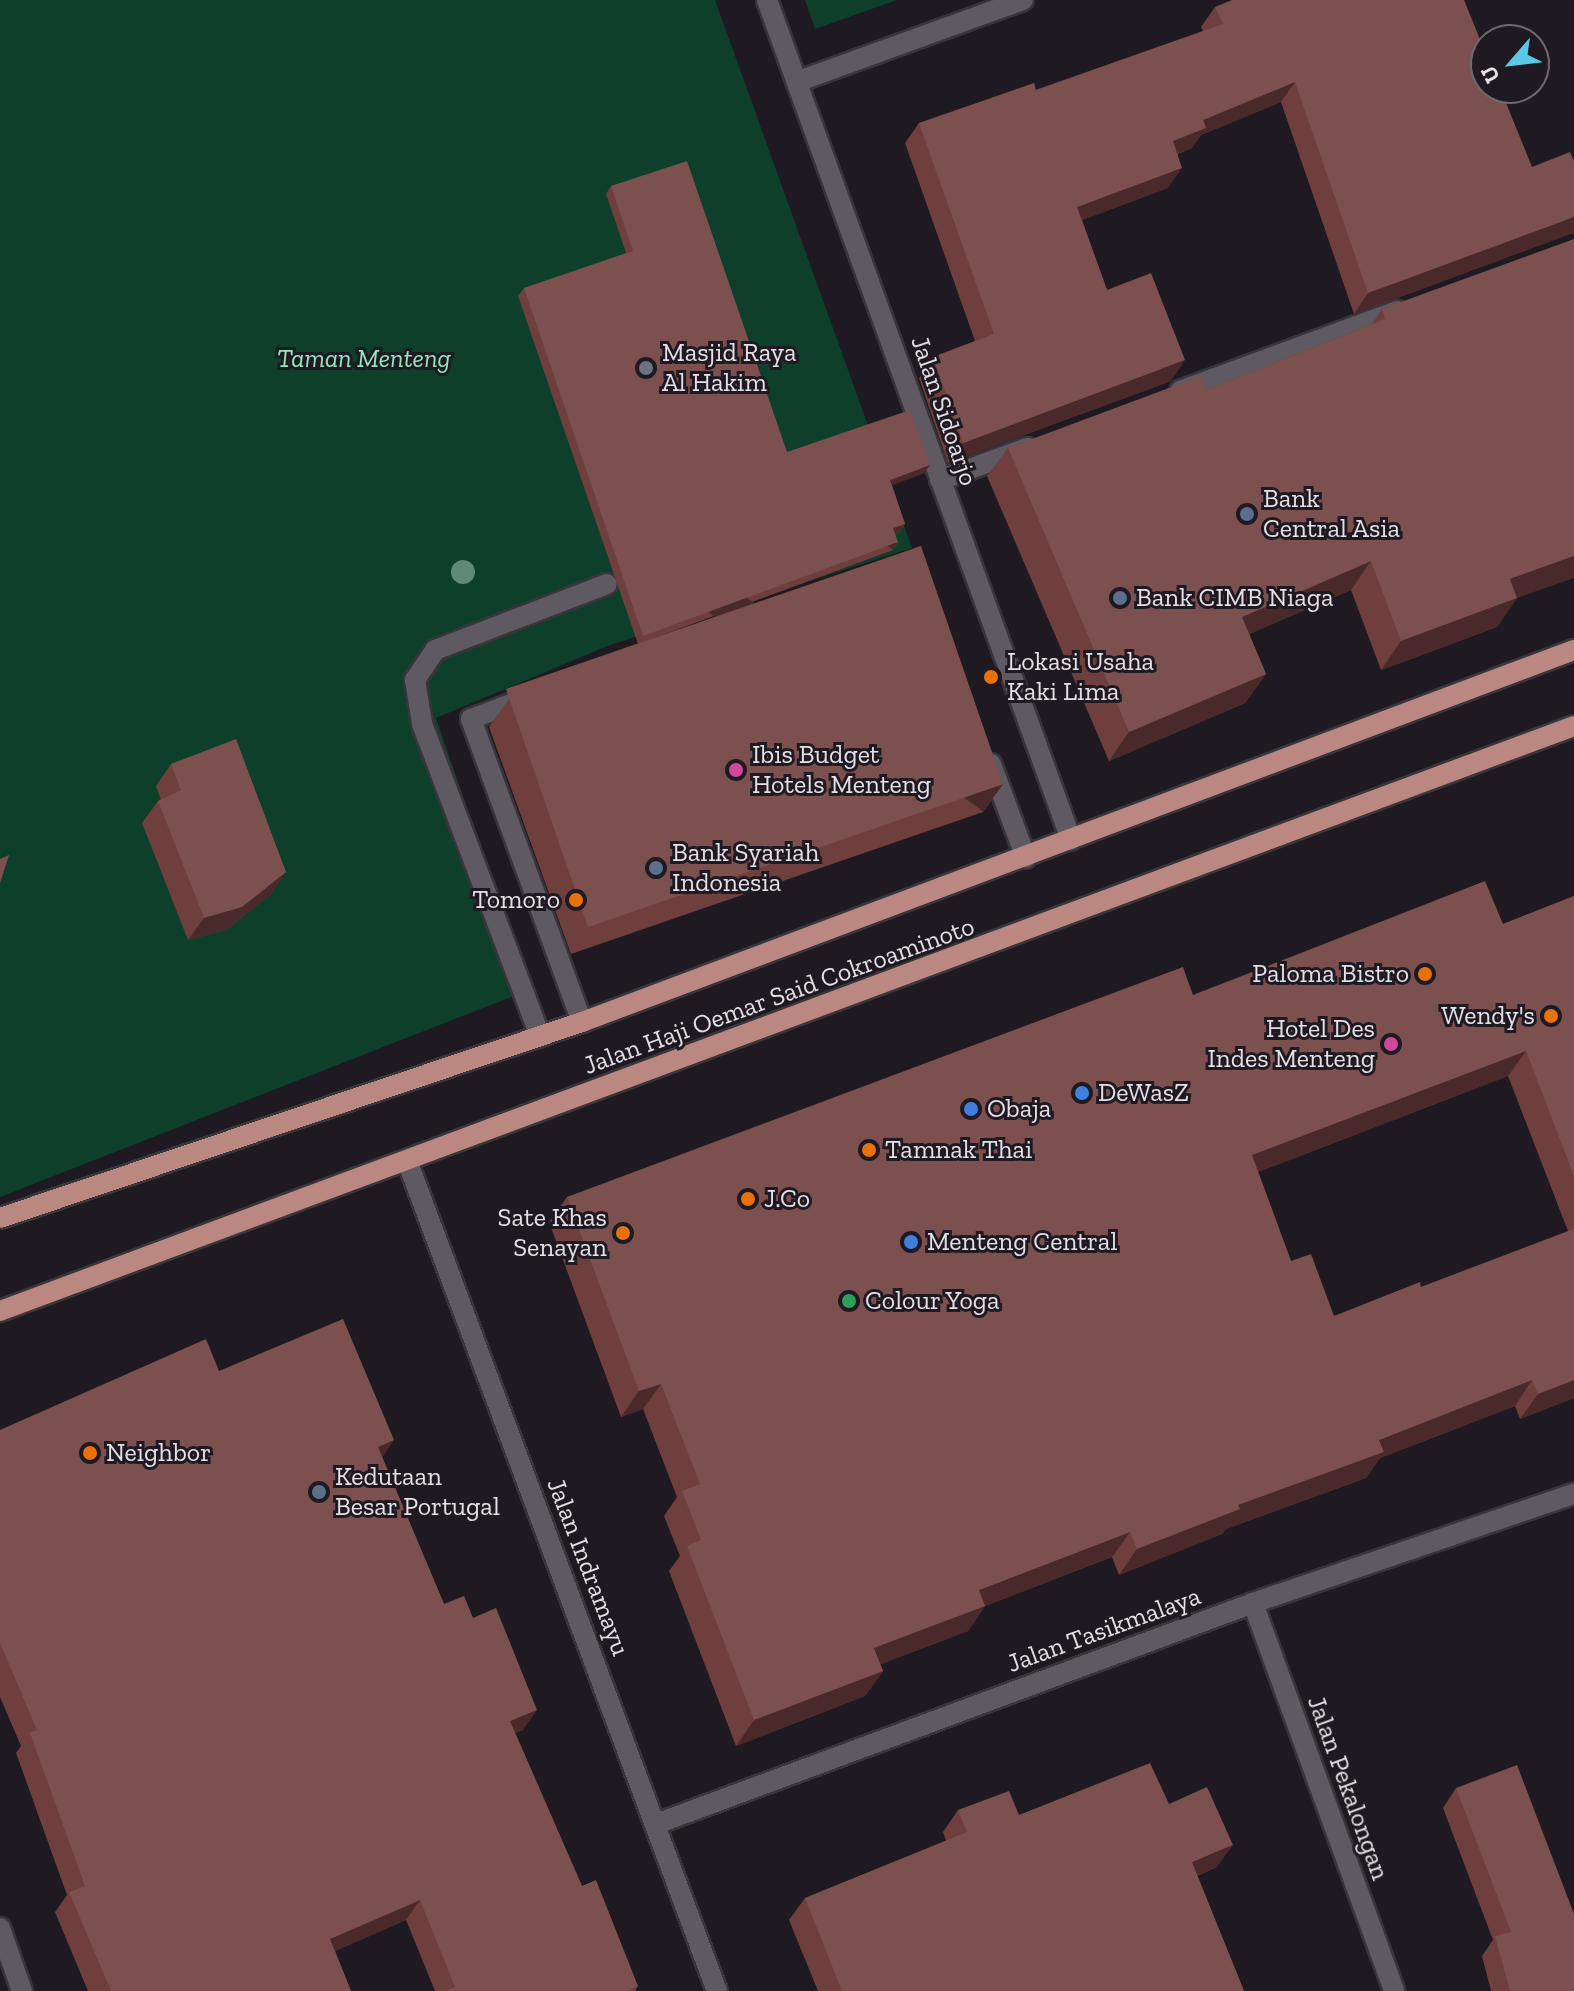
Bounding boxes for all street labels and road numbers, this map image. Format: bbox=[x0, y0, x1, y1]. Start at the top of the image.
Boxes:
street label: Jalan Sidoarjo bbox=[904, 332, 984, 490]
street label: Jalan Haji Oemar Said Cokroaminoto bbox=[579, 911, 979, 1081]
street label: Jalan Indramayu bbox=[540, 1474, 636, 1660]
street label: Jalan Tasikmalaya bbox=[1003, 1580, 1205, 1680]
street label: Jalan Pekalongan bbox=[1300, 1692, 1396, 1884]

